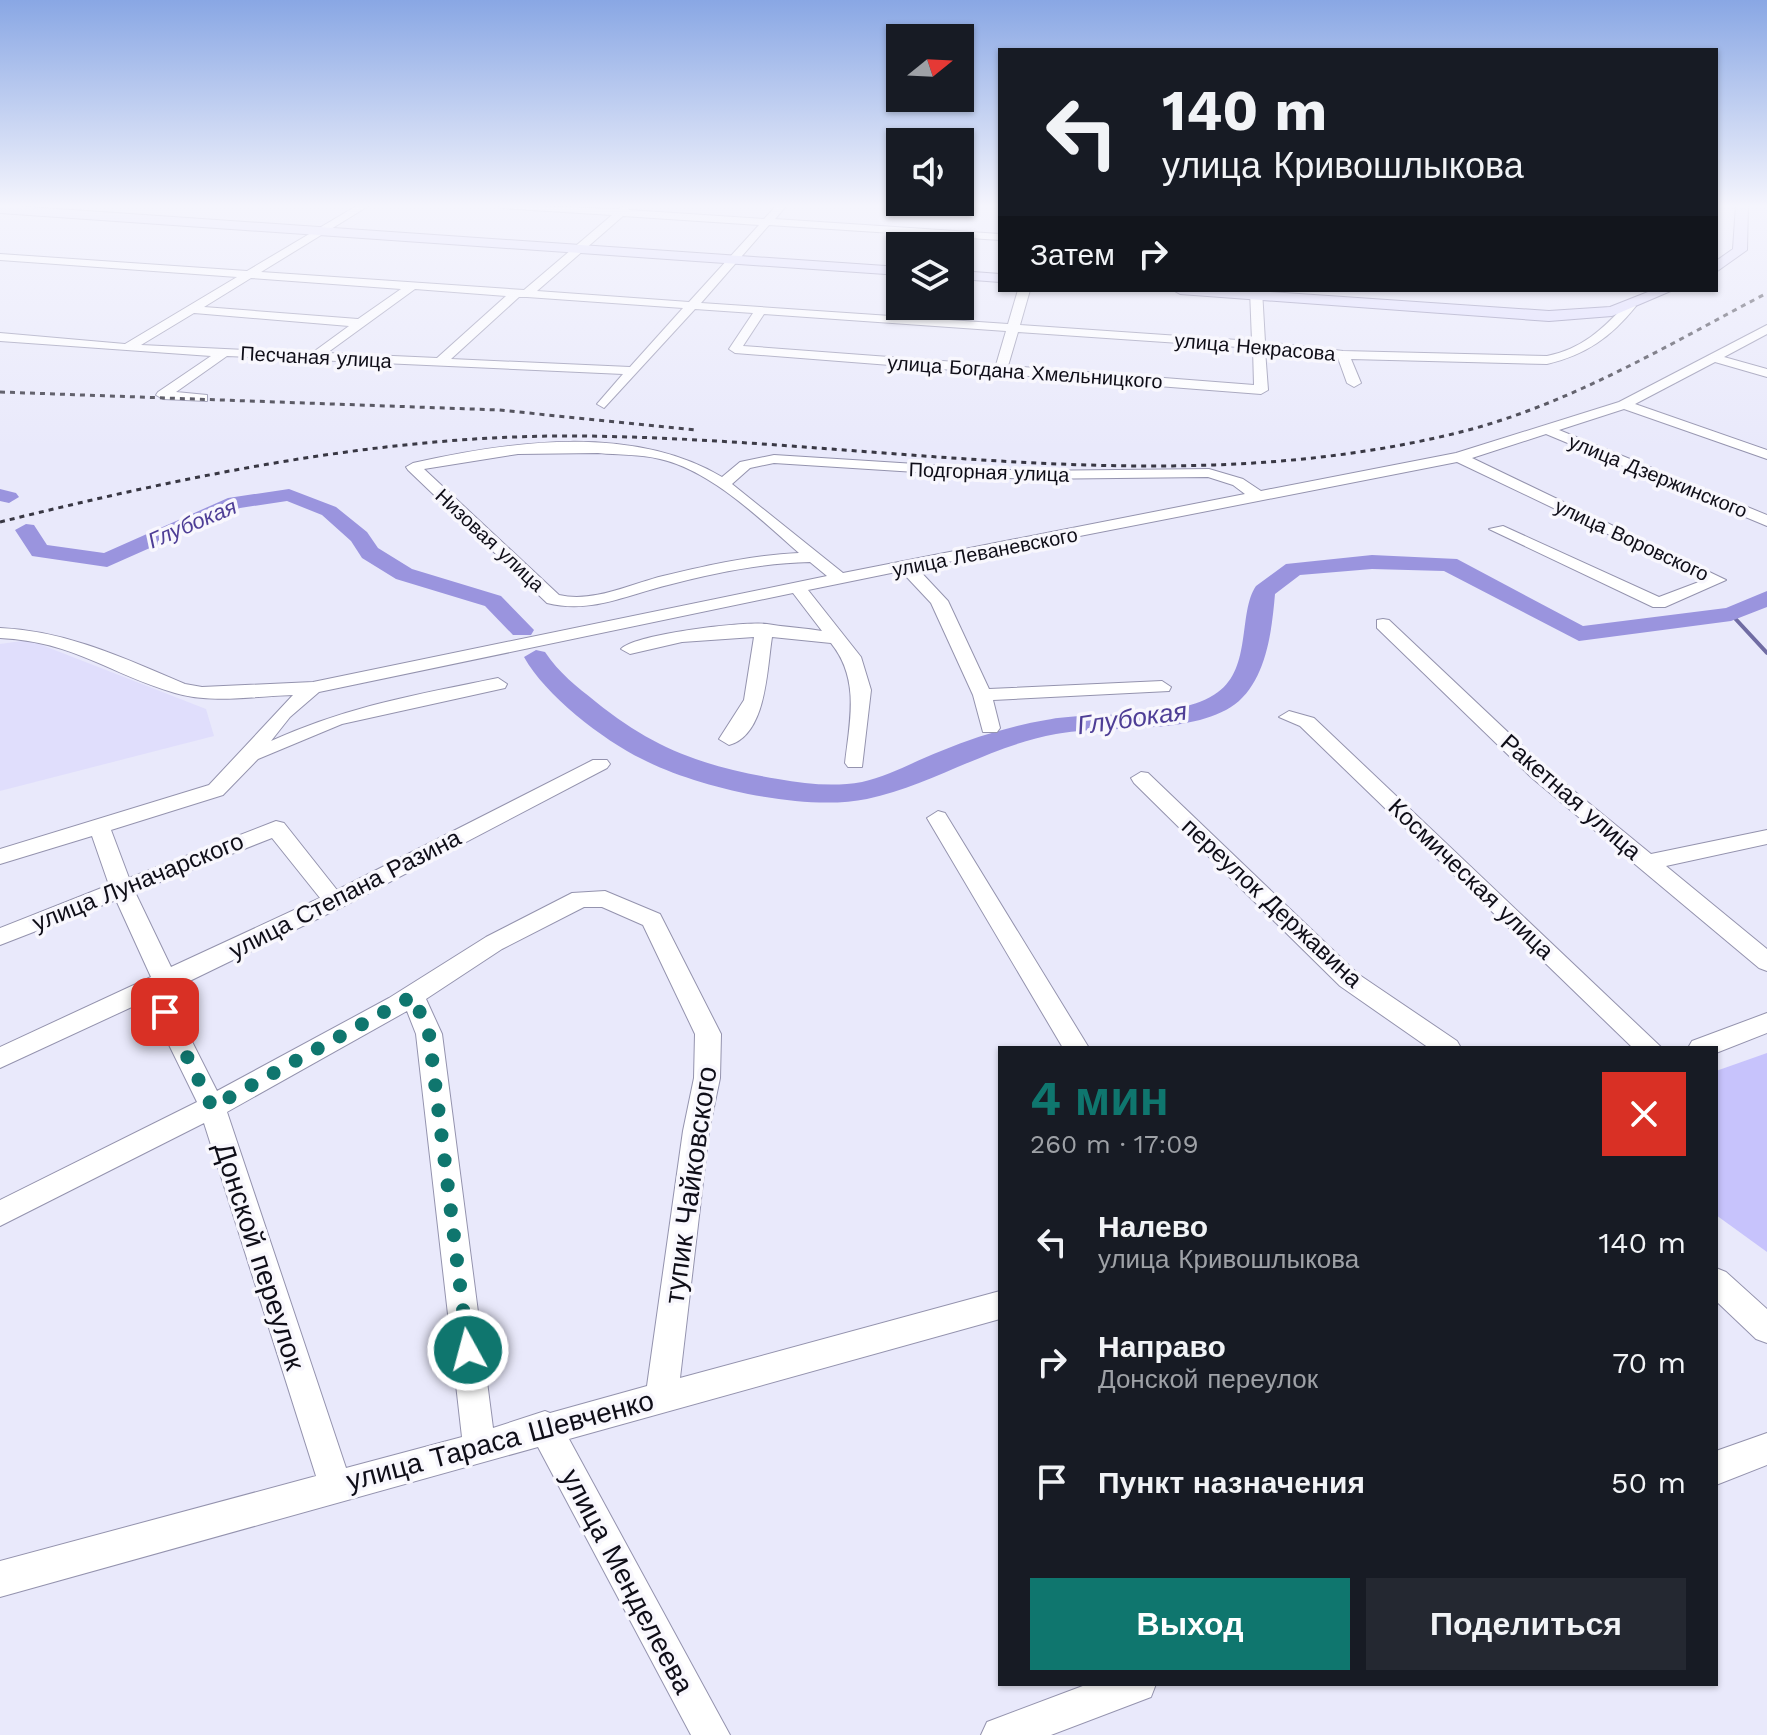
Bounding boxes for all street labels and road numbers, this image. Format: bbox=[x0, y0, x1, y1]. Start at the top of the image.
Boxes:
street label: улица Некрасова bbox=[1174, 328, 1337, 366]
street label: Песчаная улица bbox=[240, 341, 393, 373]
street label: улица Богдана Хмельницкого bbox=[887, 350, 1163, 394]
street label: улица Дзержинского bbox=[1565, 429, 1751, 523]
street label: Подгорная улица bbox=[908, 457, 1071, 487]
street label: Низовая улица bbox=[431, 484, 550, 597]
street label: улица Воровского bbox=[1551, 494, 1713, 586]
street label: улица Леваневского bbox=[890, 522, 1080, 582]
street label: Ракетная улица bbox=[1495, 728, 1647, 866]
street label: Космическая улица bbox=[1383, 793, 1560, 965]
street label: переулок Державина bbox=[1176, 812, 1368, 994]
street label: улица Степана Разина bbox=[225, 823, 466, 965]
street label: улица Луначарского bbox=[28, 827, 248, 937]
street label: тупик Чайковского bbox=[657, 1064, 724, 1306]
street label: Донской переулок bbox=[207, 1138, 312, 1375]
street label: улица Тараса Шевченко bbox=[343, 1384, 657, 1497]
street label: улица Менделеева bbox=[554, 1463, 701, 1700]

